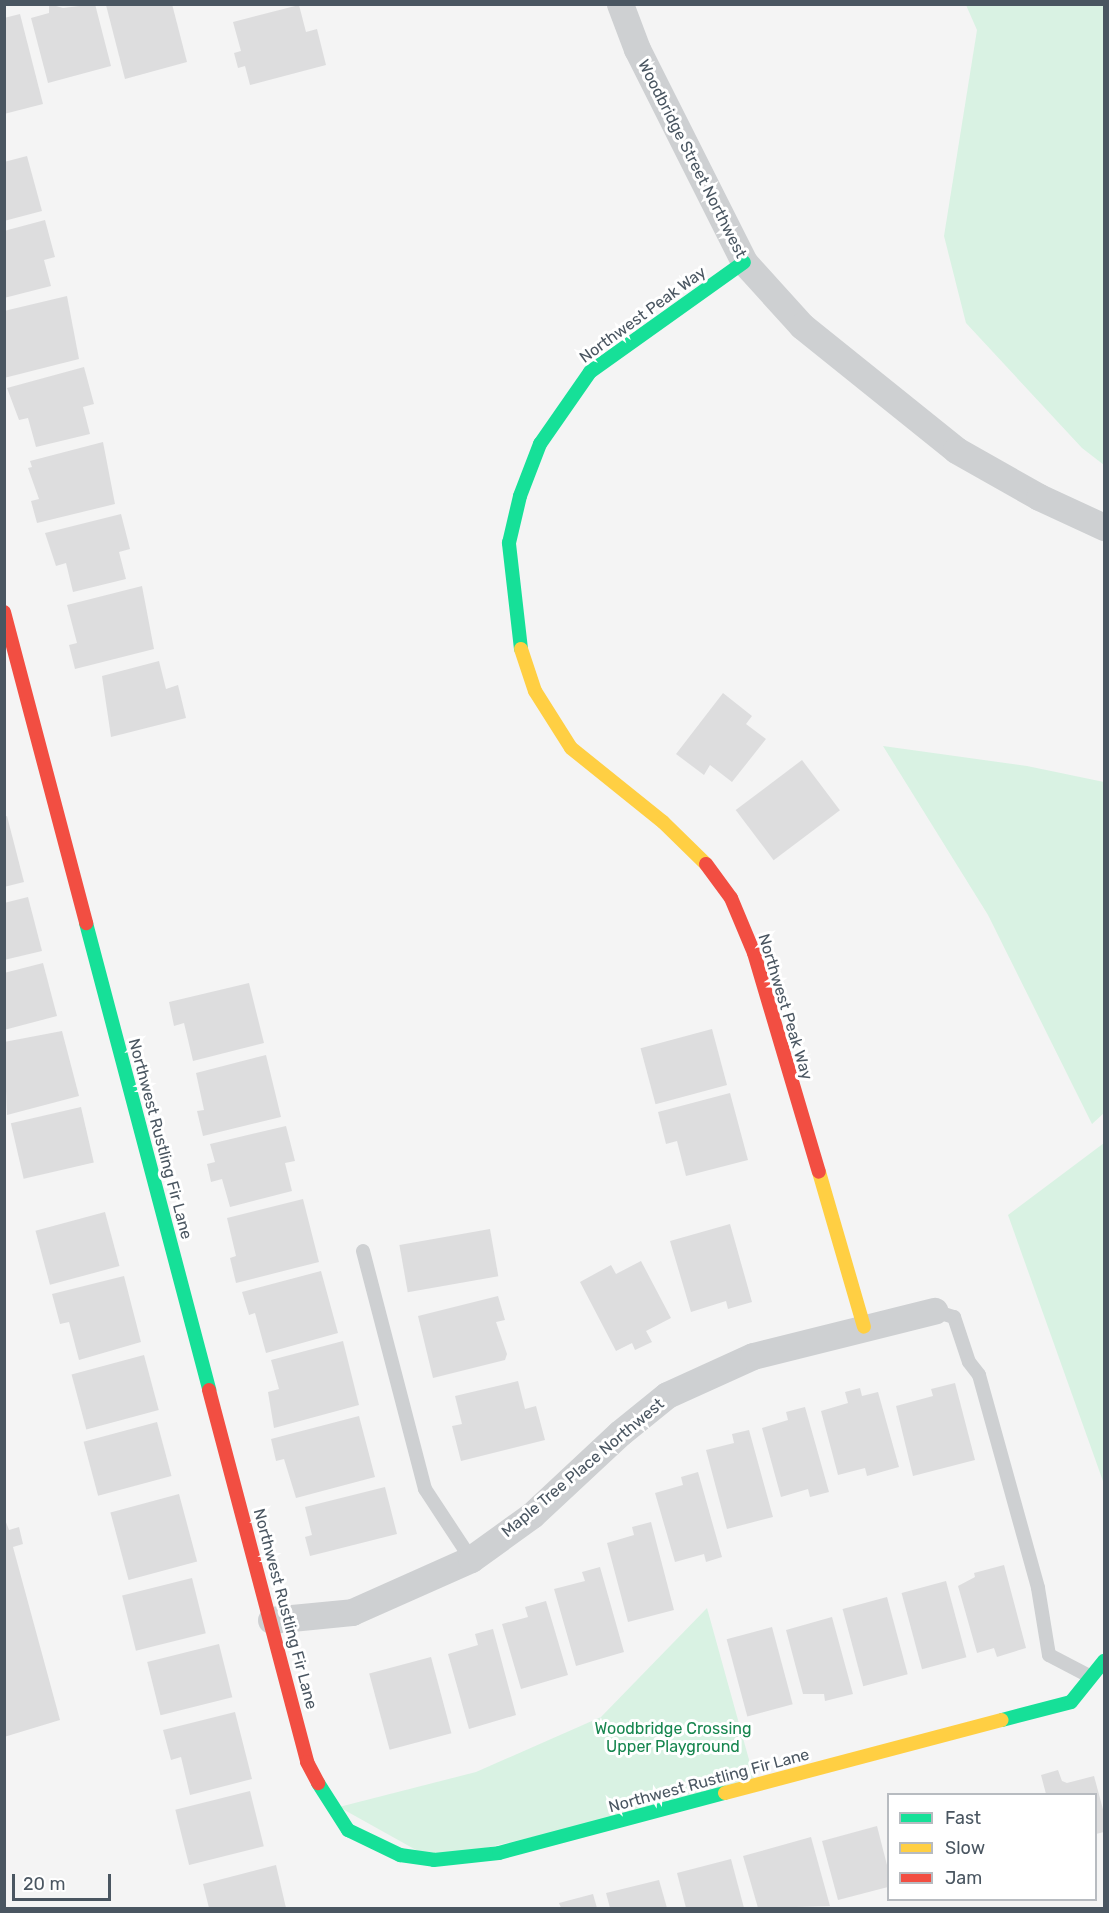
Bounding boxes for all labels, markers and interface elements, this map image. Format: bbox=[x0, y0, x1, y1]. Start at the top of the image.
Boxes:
street label: Woodbridge Street Northwest bbox=[633, 57, 751, 261]
street label: Northwest Peak Way bbox=[576, 262, 710, 368]
street label: Northwest Peak Way bbox=[754, 931, 816, 1083]
street label: Northwest Rustling Fir Lane bbox=[124, 1036, 196, 1242]
street label: Maple Tree Place Northwest bbox=[498, 1394, 668, 1542]
street label: Northwest Rustling Fir Lane bbox=[249, 1506, 321, 1712]
park label: Woodbridge Crossing Upper Playground bbox=[595, 1719, 751, 1757]
street label: Northwest Rustling Fir Lane bbox=[606, 1745, 812, 1817]
legend bbox=[887, 1793, 1097, 1901]
text: Fast bbox=[945, 1807, 981, 1829]
text: Slow bbox=[945, 1837, 985, 1859]
scale bar bbox=[15, 1862, 114, 1900]
text: Jam bbox=[945, 1867, 982, 1889]
text: 20 m bbox=[23, 1873, 65, 1895]

